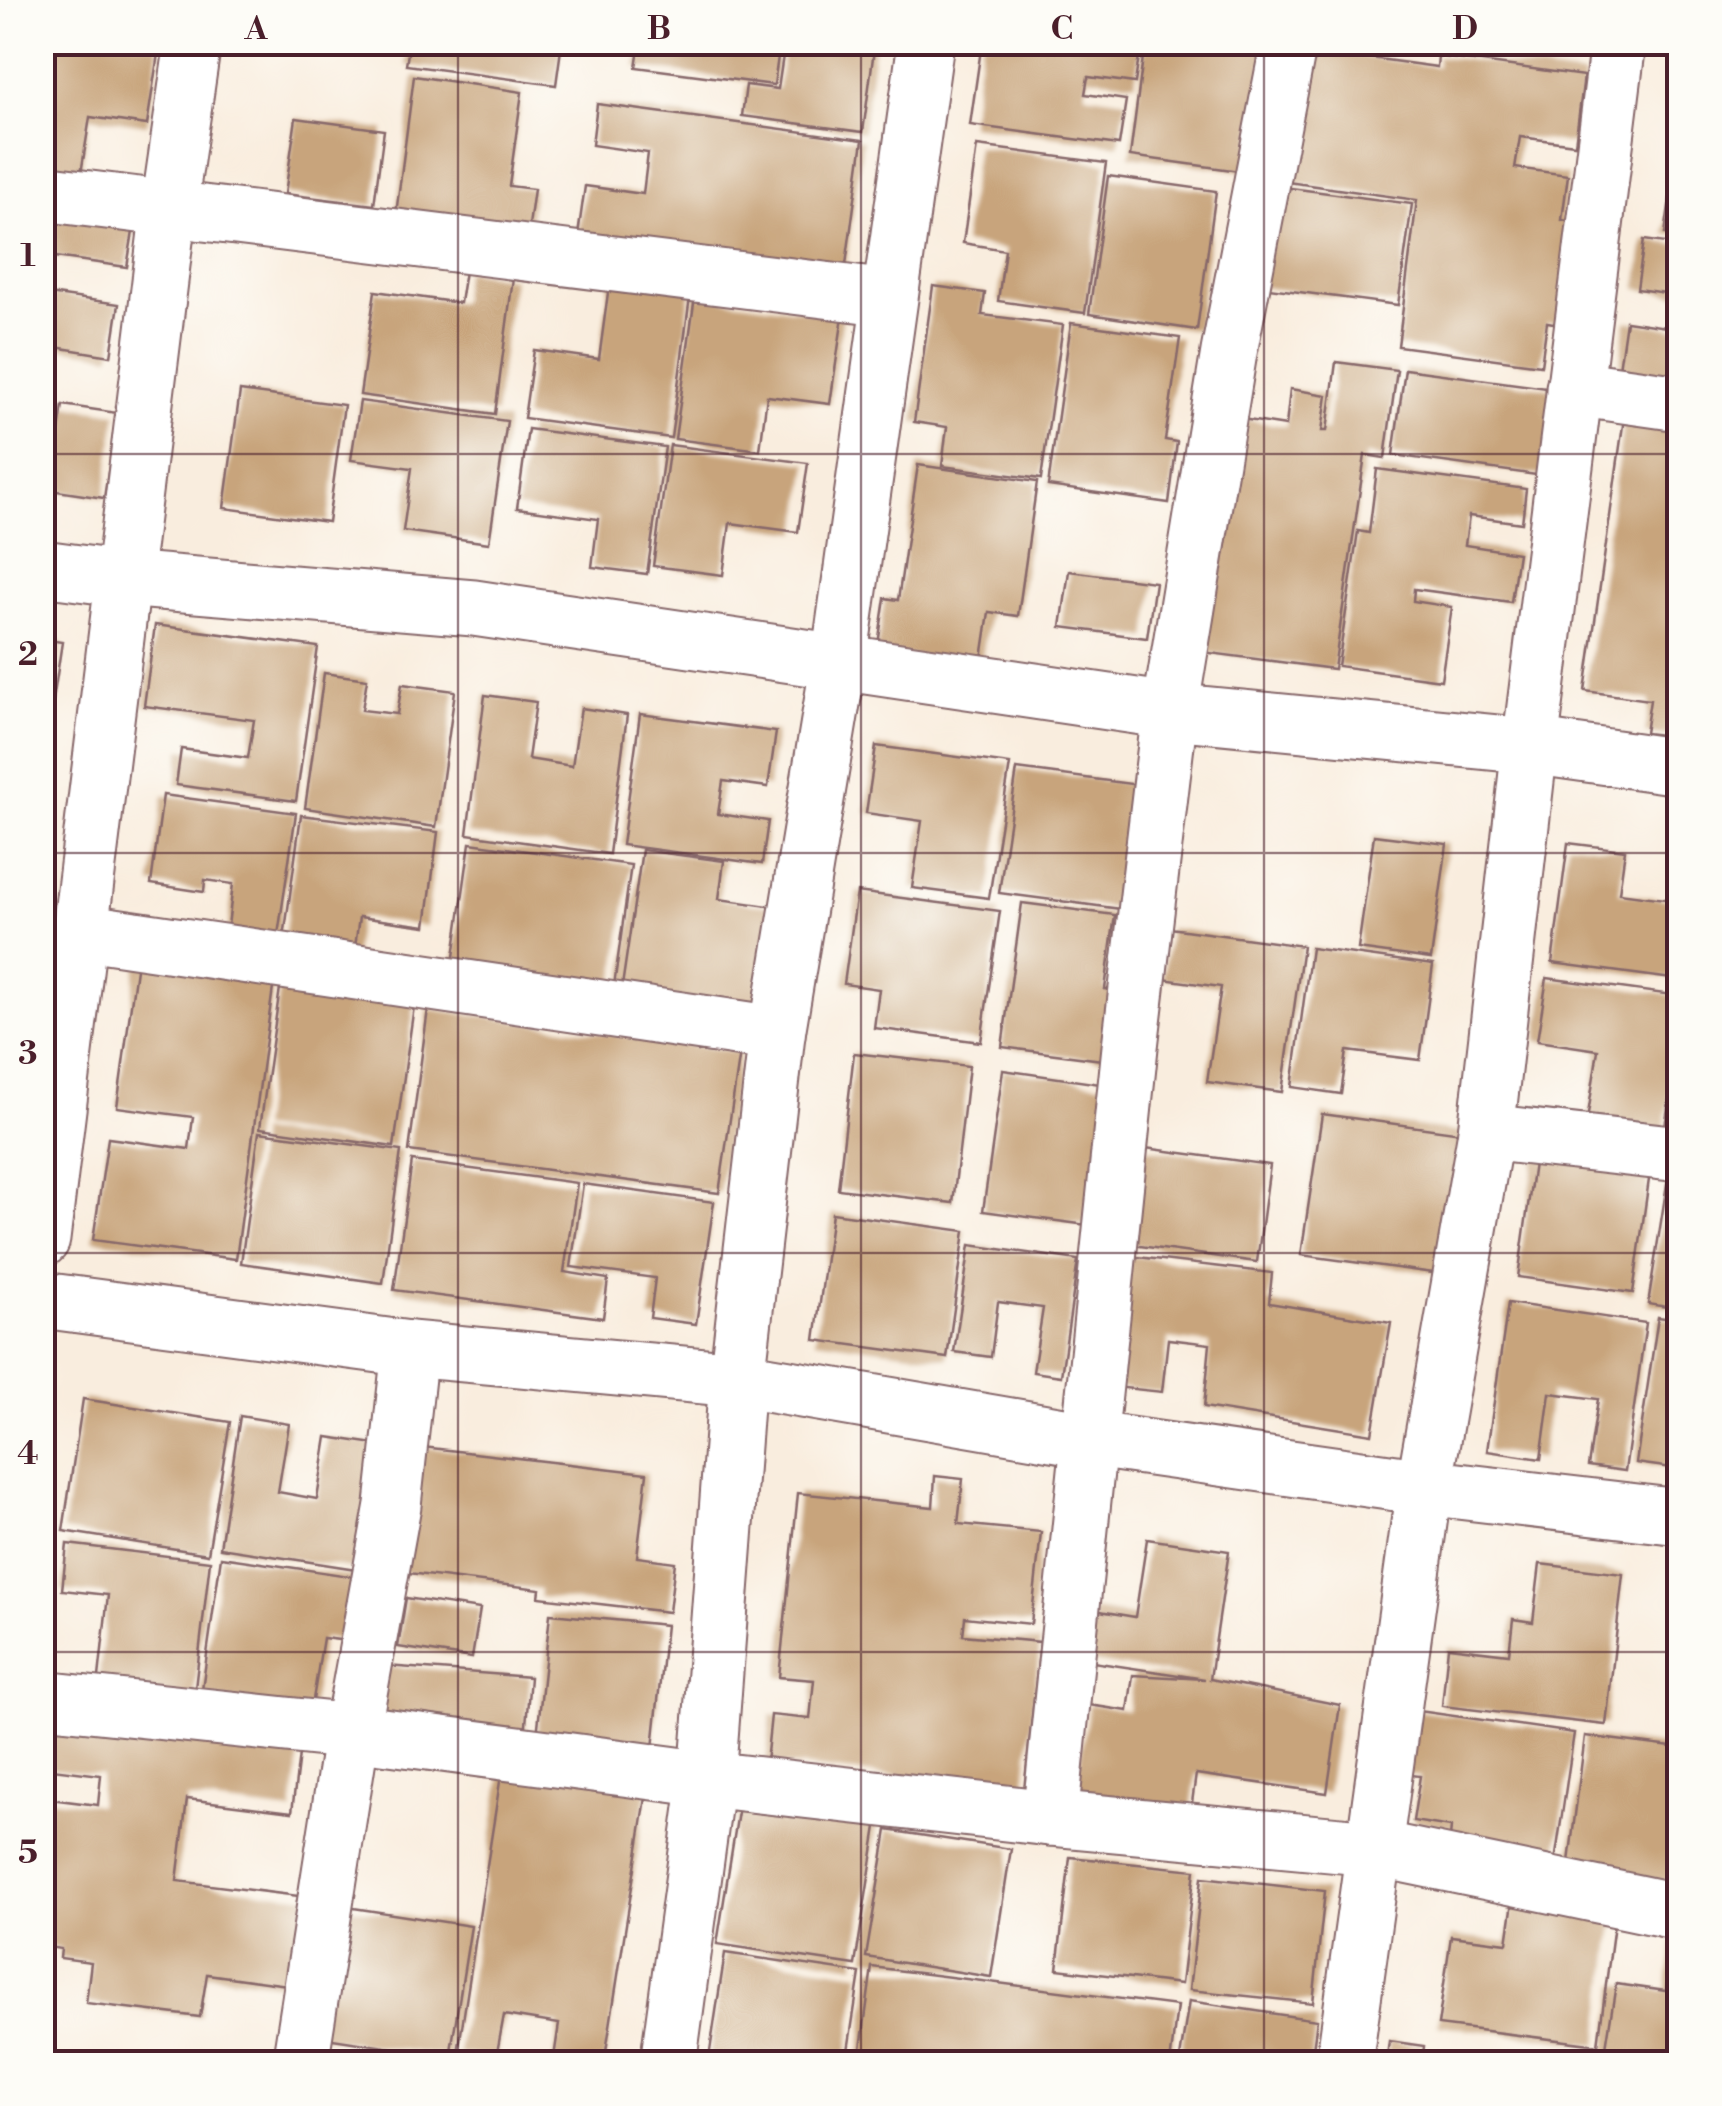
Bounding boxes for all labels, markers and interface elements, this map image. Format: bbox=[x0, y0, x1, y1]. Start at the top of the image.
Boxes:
text: A bbox=[244, 9, 269, 49]
text: B bbox=[647, 9, 671, 49]
text: C bbox=[1051, 9, 1073, 49]
text: D bbox=[1452, 9, 1478, 49]
text: 1 bbox=[20, 236, 36, 276]
text: 2 bbox=[18, 635, 38, 675]
text: 3 bbox=[18, 1034, 38, 1074]
text: 4 bbox=[17, 1434, 39, 1474]
text: 5 bbox=[18, 1833, 38, 1873]

